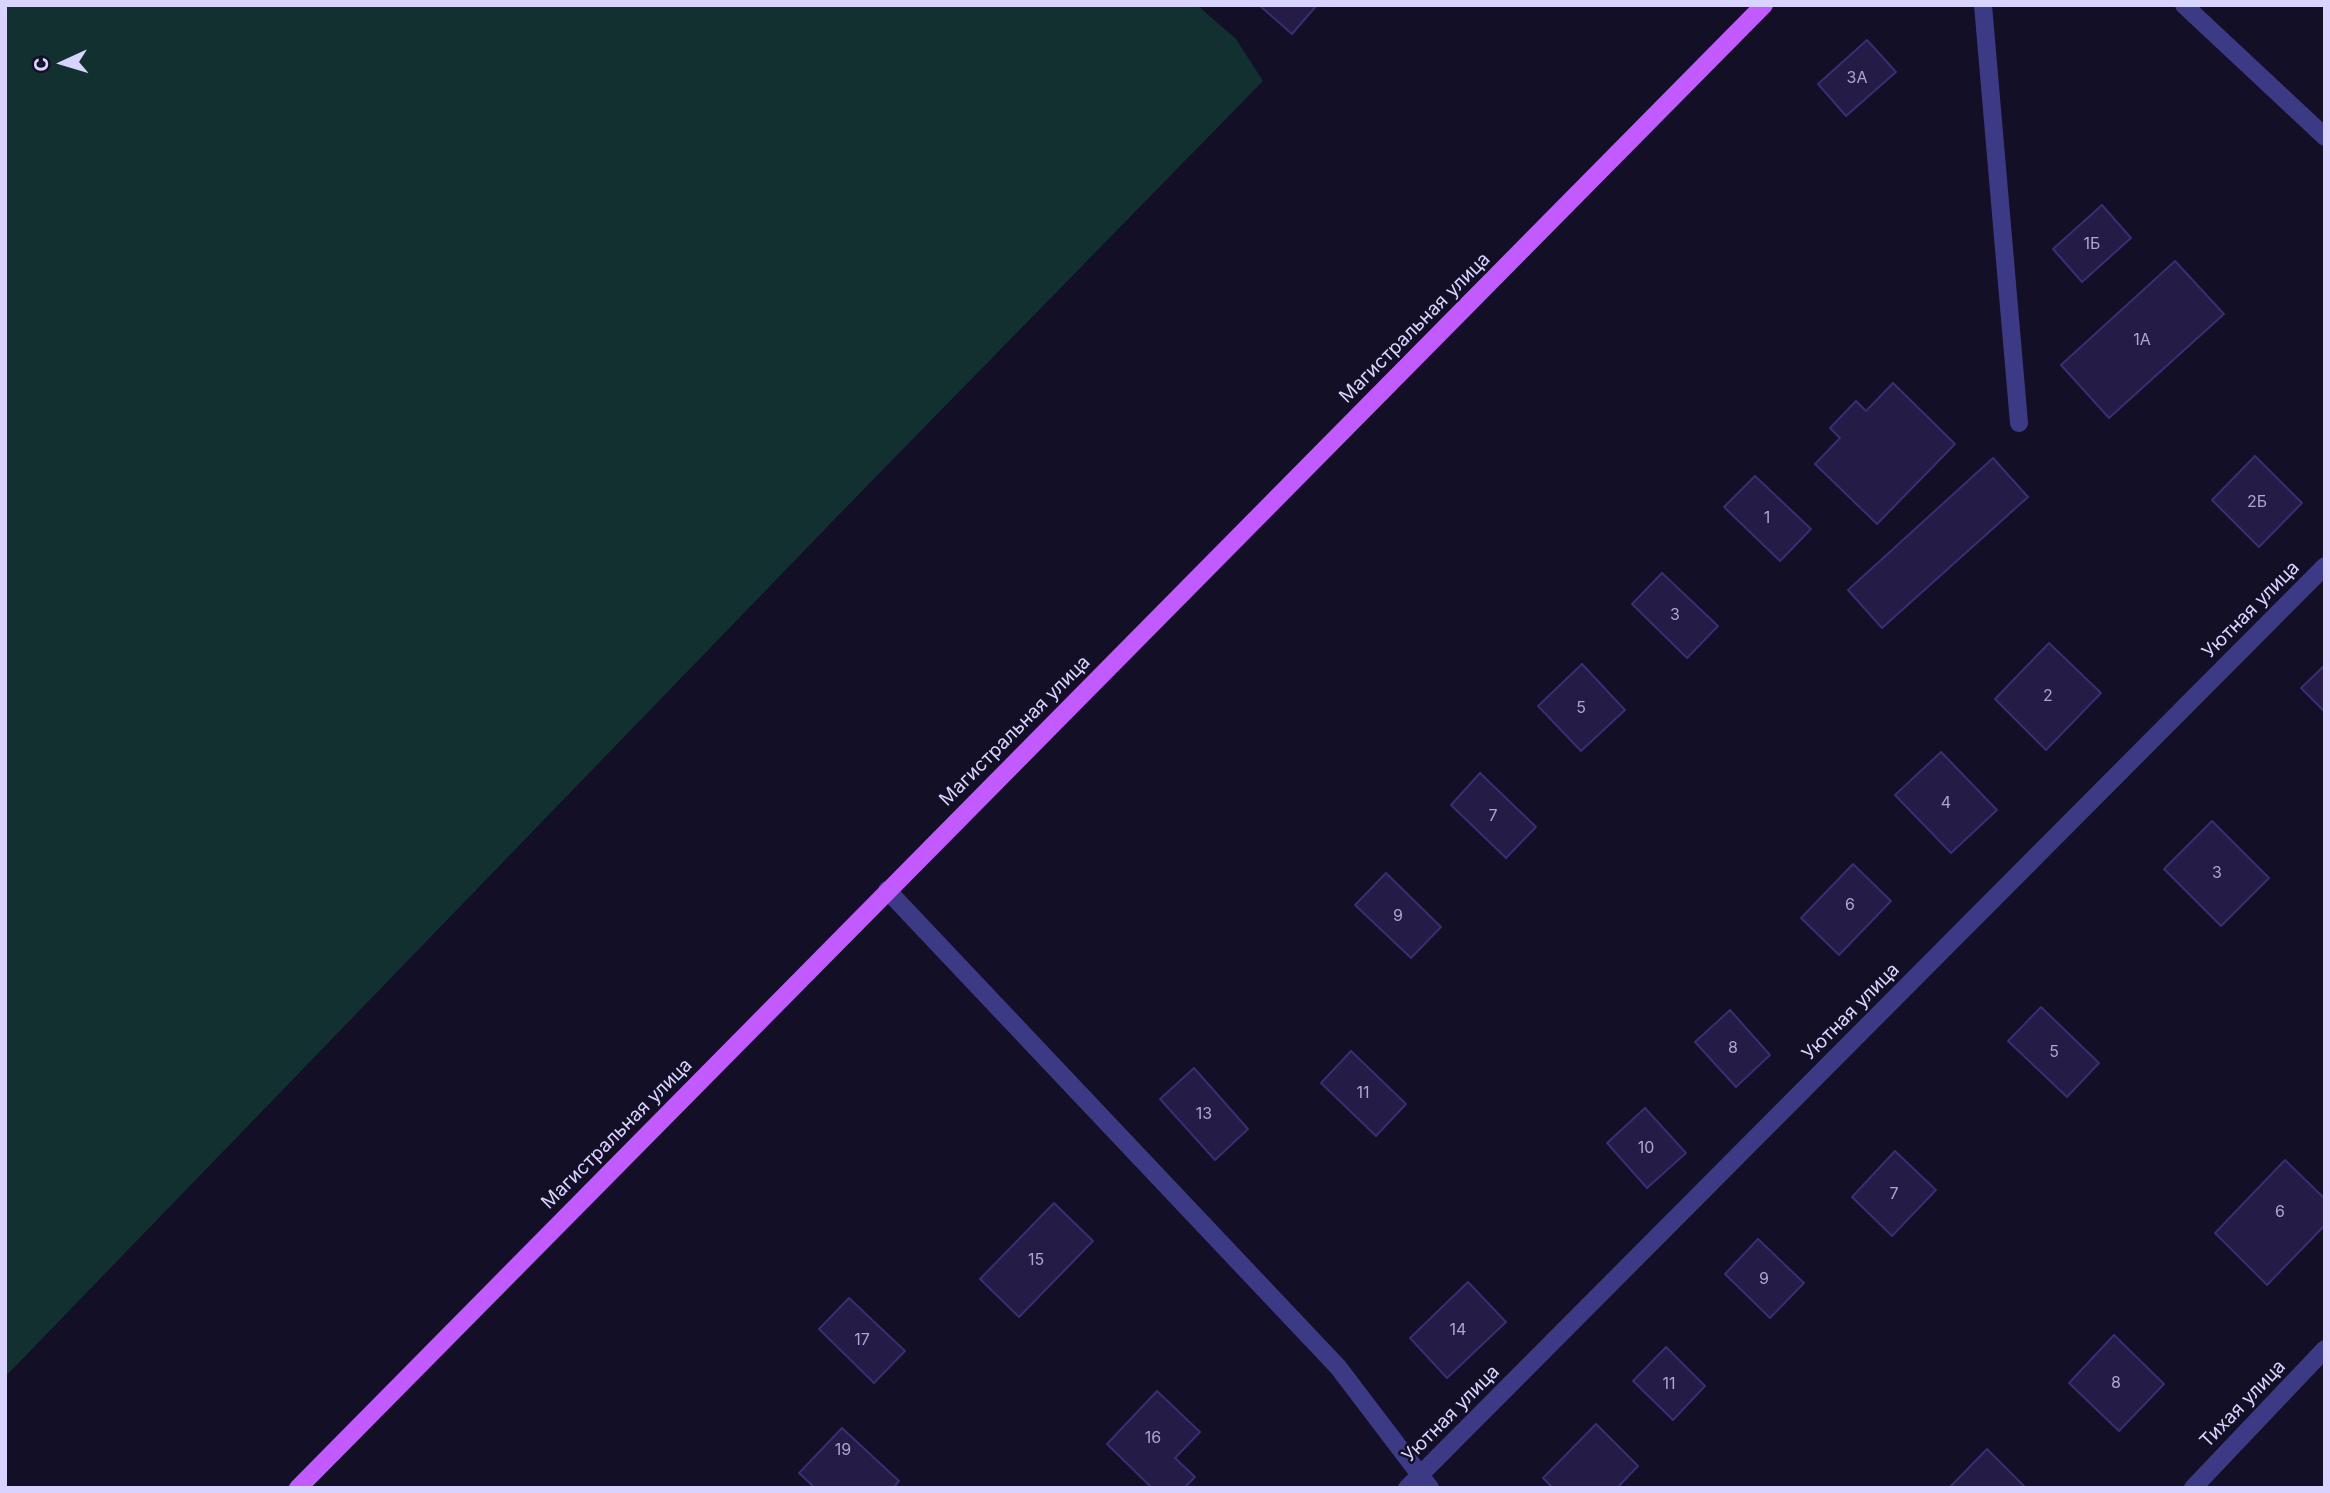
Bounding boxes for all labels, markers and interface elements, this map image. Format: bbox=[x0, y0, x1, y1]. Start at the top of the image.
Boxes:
north arrow bbox=[28, 28, 98, 98]
text: С bbox=[30, 57, 54, 72]
house number: 3А bbox=[1847, 68, 1867, 88]
house number: 1Б bbox=[2084, 234, 2100, 254]
street label: Магистральная улица bbox=[1335, 248, 1495, 408]
house number: 1А bbox=[2133, 330, 2151, 350]
house number: 2Б bbox=[2247, 492, 2267, 512]
house number: 1 bbox=[1764, 508, 1770, 528]
street label: Уютная улица bbox=[2198, 557, 2304, 663]
house number: 3 bbox=[1670, 605, 1680, 625]
street label: Магистральная улица bbox=[935, 651, 1095, 811]
house number: 2 bbox=[2043, 686, 2053, 706]
house number: 5 bbox=[1576, 698, 1586, 718]
house number: 4 bbox=[1941, 793, 1951, 813]
house number: 7 bbox=[1488, 806, 1498, 826]
house number: 3 bbox=[2212, 863, 2222, 883]
house number: 6 bbox=[1845, 895, 1855, 915]
house number: 9 bbox=[1393, 906, 1403, 926]
street label: Уютная улица bbox=[1798, 959, 1904, 1065]
house number: 8 bbox=[1728, 1038, 1738, 1058]
house number: 5 bbox=[2049, 1042, 2059, 1062]
street label: Магистральная улица bbox=[537, 1054, 697, 1214]
house number: 11 bbox=[1356, 1083, 1370, 1103]
house number: 13 bbox=[1196, 1104, 1212, 1124]
house number: 10 bbox=[1638, 1138, 1654, 1158]
house number: 7 bbox=[1889, 1184, 1899, 1204]
house number: 6 bbox=[2275, 1202, 2285, 1222]
house number: 15 bbox=[1028, 1250, 1044, 1270]
house number: 9 bbox=[1759, 1269, 1769, 1289]
house number: 14 bbox=[1450, 1320, 1466, 1340]
house number: 17 bbox=[854, 1330, 870, 1350]
street label: Тихая улица bbox=[2195, 1355, 2291, 1453]
street label: Уютная улица bbox=[1398, 1361, 1504, 1467]
house number: 8 bbox=[2111, 1373, 2121, 1393]
house number: 11 bbox=[1662, 1374, 1676, 1394]
house number: 16 bbox=[1145, 1428, 1161, 1448]
house number: 19 bbox=[835, 1440, 851, 1460]

